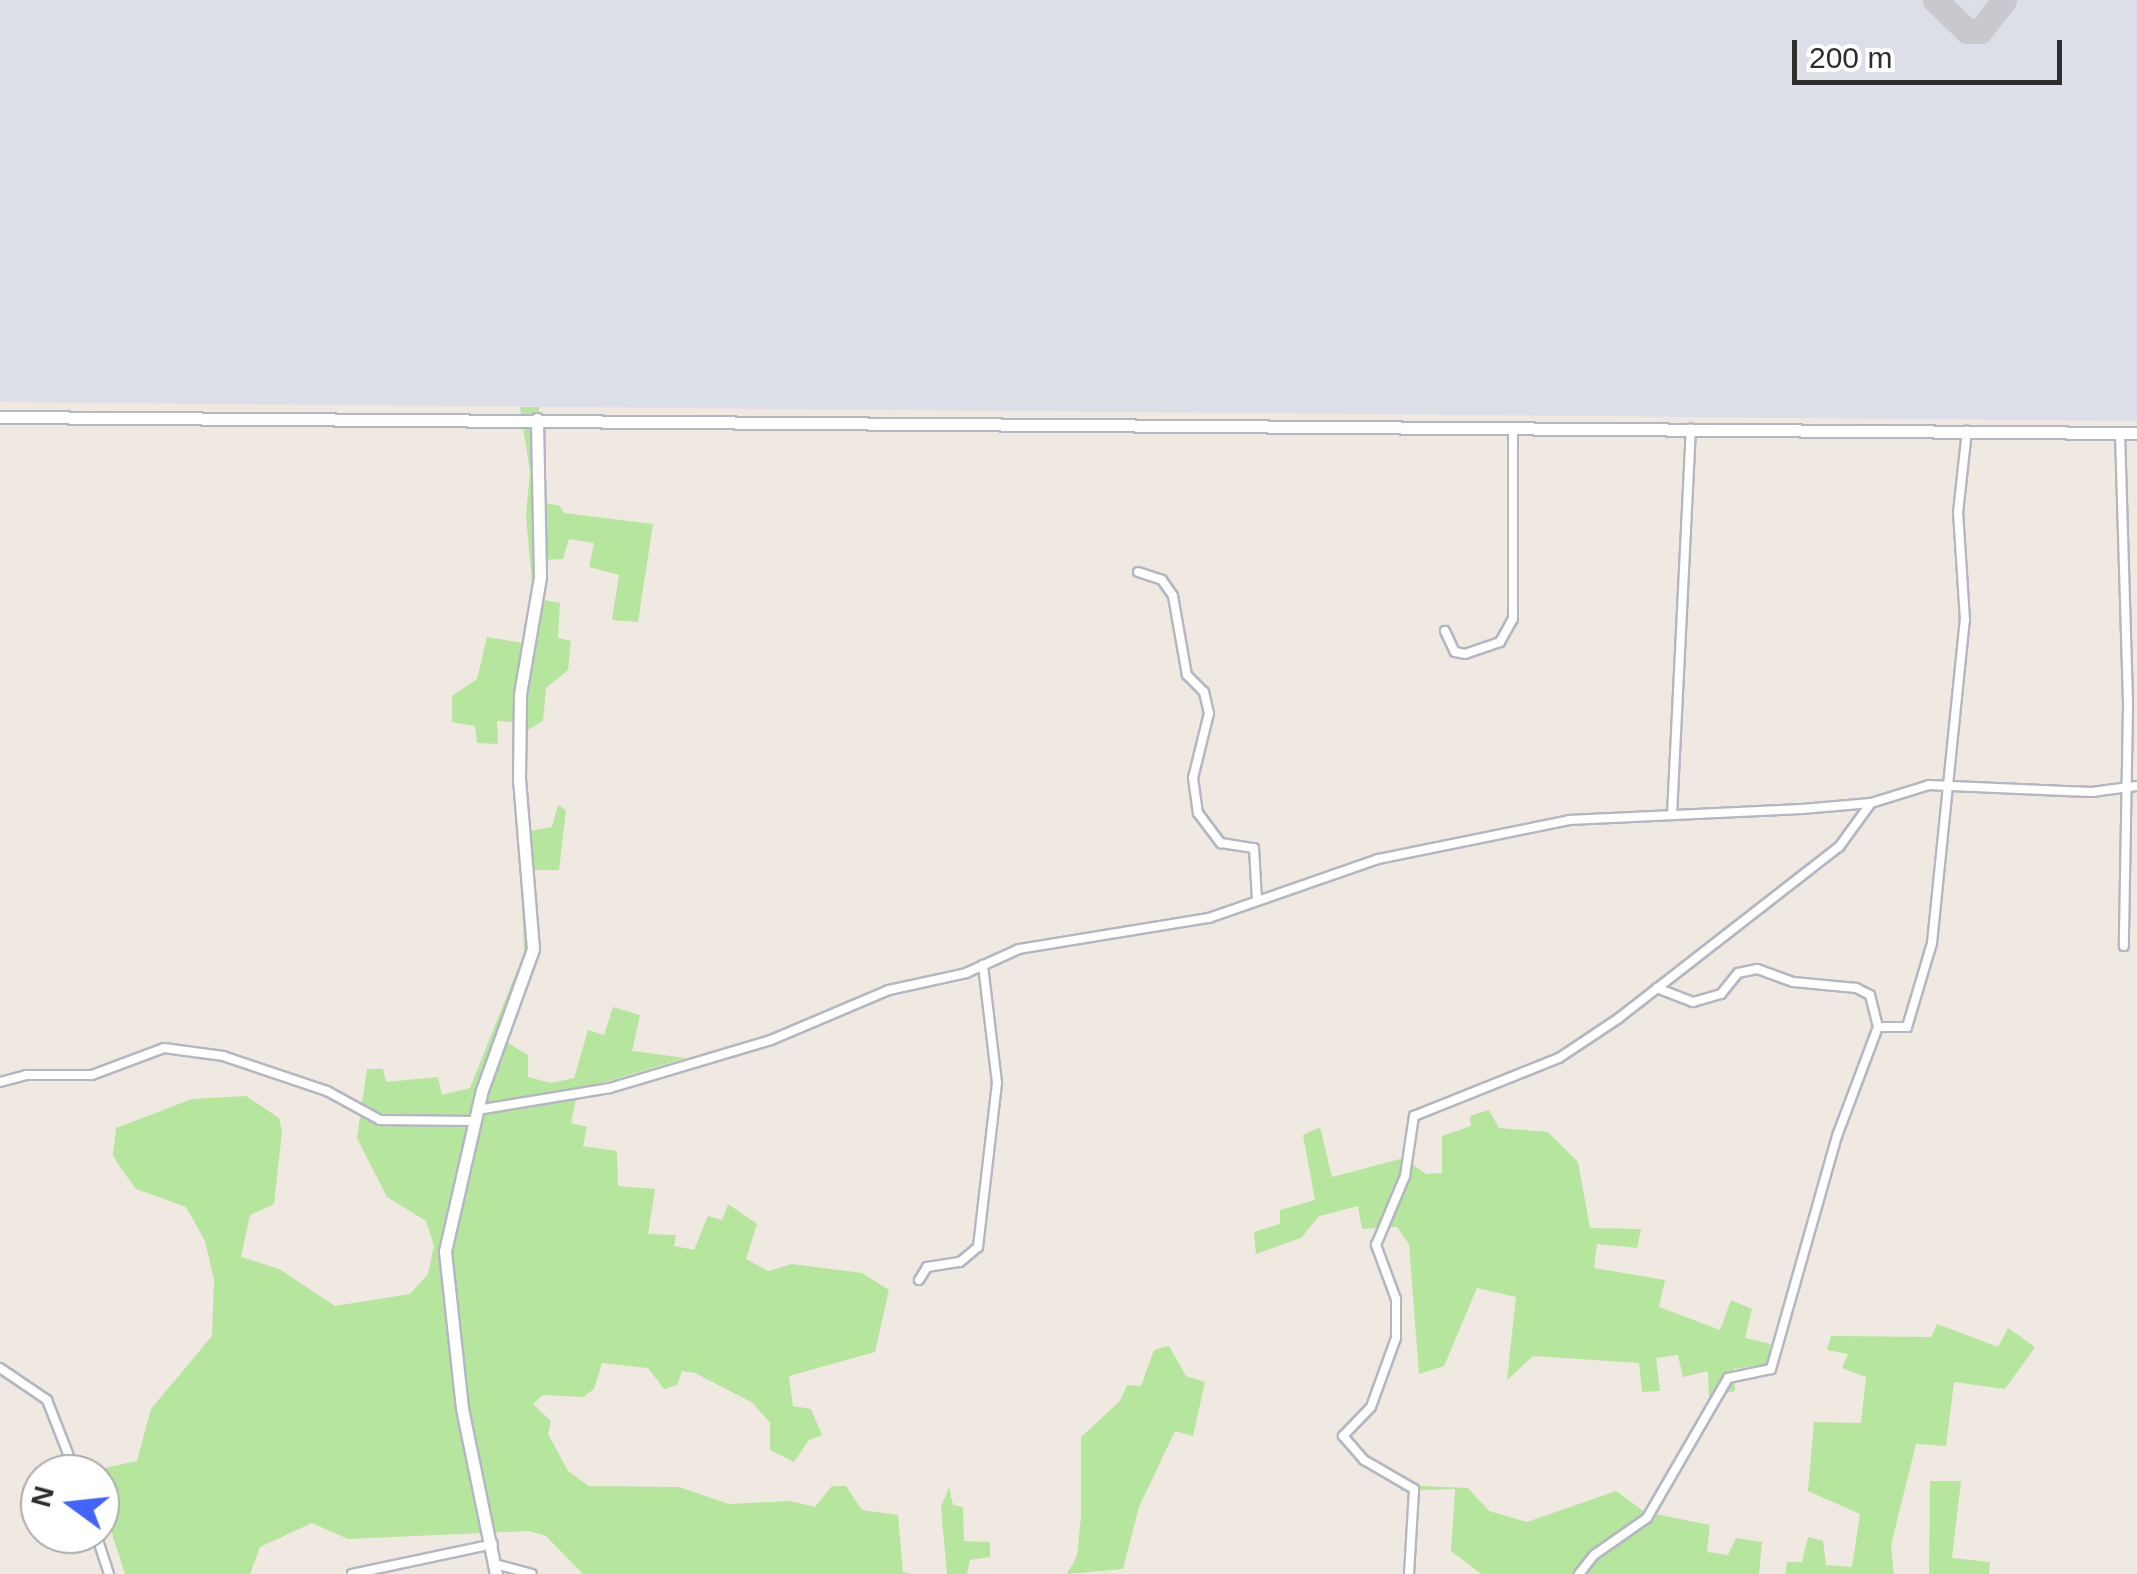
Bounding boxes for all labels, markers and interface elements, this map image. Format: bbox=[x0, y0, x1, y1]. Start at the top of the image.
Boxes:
scale bar bbox=[1797, 20, 2067, 82]
text: 200 m bbox=[1809, 41, 1892, 74]
north arrow bbox=[20, 1454, 120, 1554]
text: N bbox=[25, 1483, 60, 1510]

